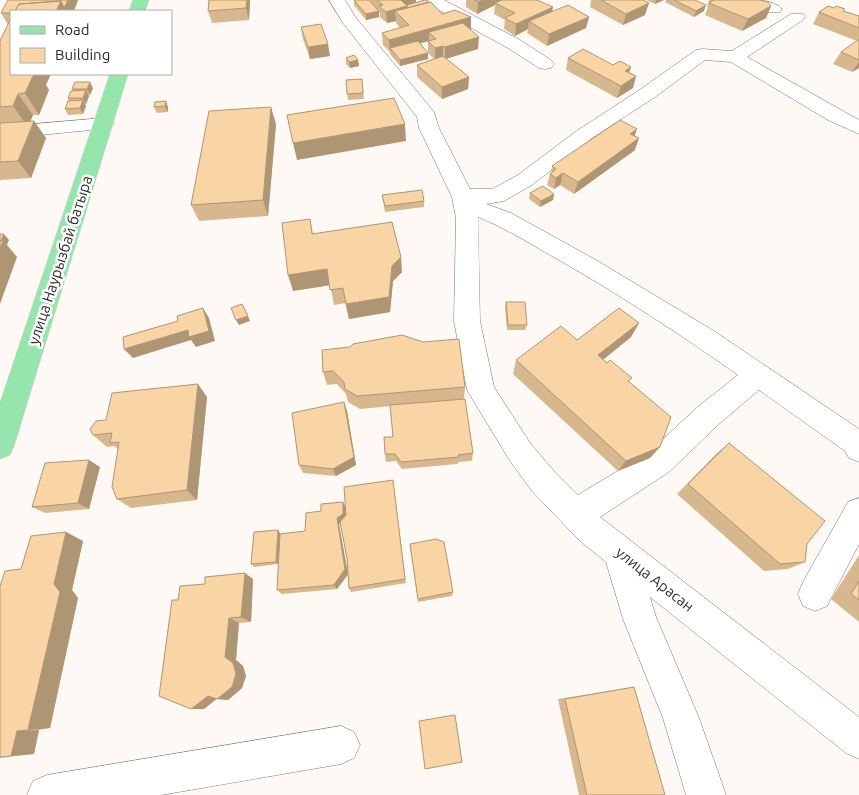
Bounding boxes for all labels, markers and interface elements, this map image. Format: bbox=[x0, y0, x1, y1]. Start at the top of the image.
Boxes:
legend bbox=[10, 10, 172, 75]
text: Road bbox=[55, 21, 90, 38]
text: Building bbox=[55, 46, 110, 63]
street label: улица Наурызбай батыра bbox=[25, 173, 95, 347]
street label: улица Арасан bbox=[613, 543, 697, 615]

